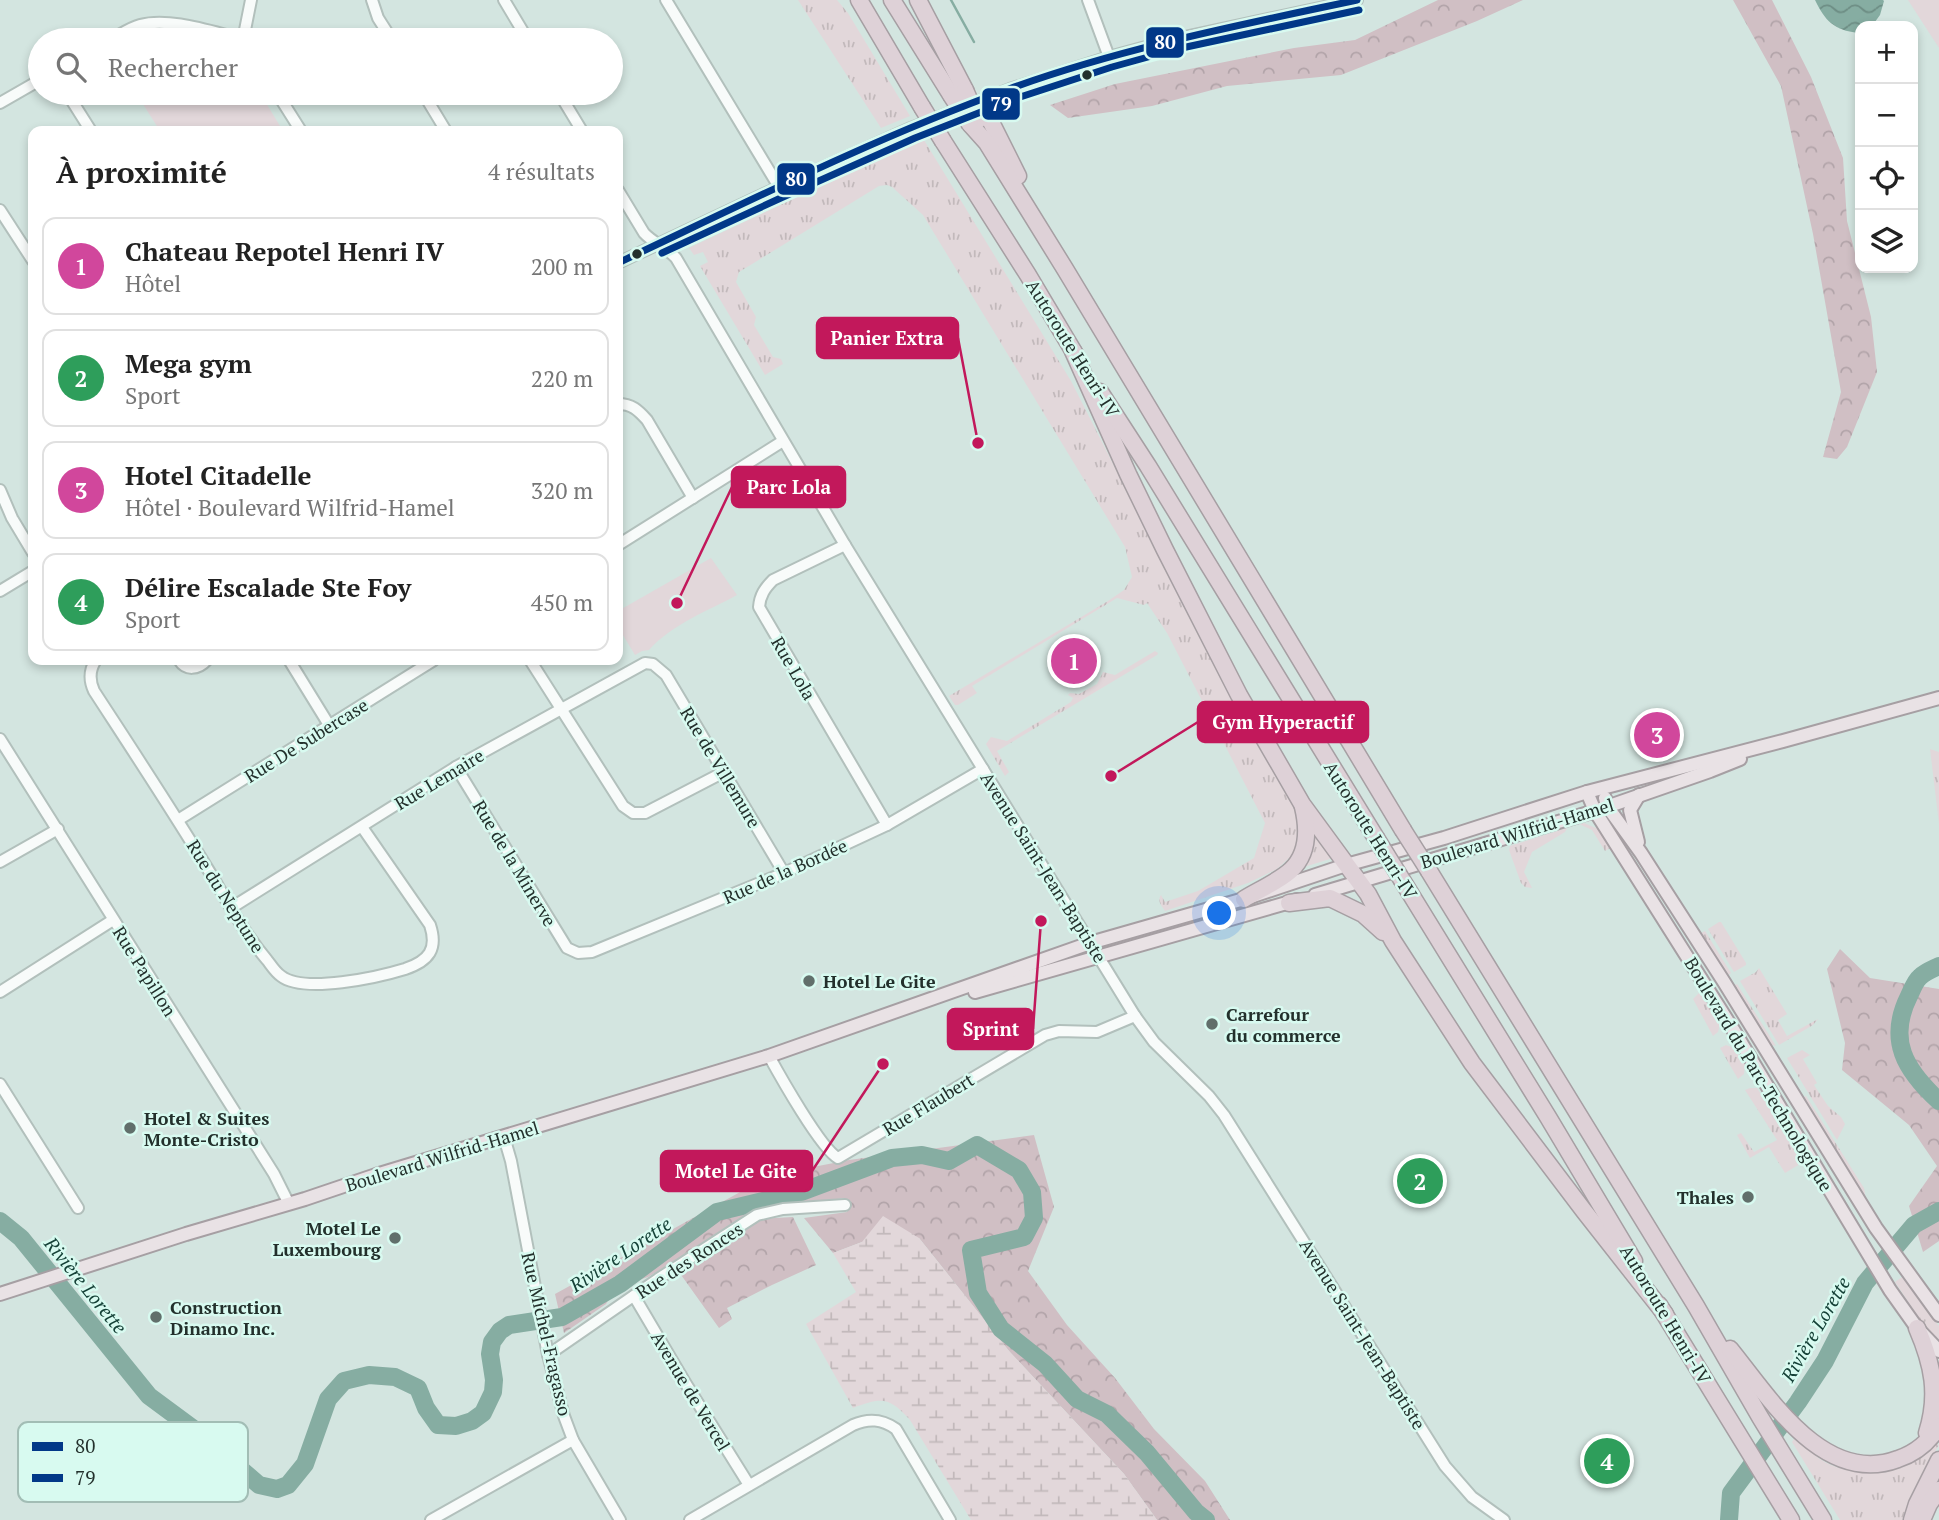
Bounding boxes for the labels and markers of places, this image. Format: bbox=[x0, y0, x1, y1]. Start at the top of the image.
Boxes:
unlabelled marker bbox=[1080, 68, 1094, 82]
unlabelled marker bbox=[630, 247, 644, 261]
callout: Panier Extra bbox=[817, 318, 958, 358]
callout: Parc Lola bbox=[732, 467, 845, 507]
pin: 1 bbox=[1051, 635, 1097, 687]
callout: Gym Hyperactif bbox=[1198, 702, 1368, 742]
pin: 3 bbox=[1634, 709, 1680, 761]
place label: Hotel Le Gite bbox=[823, 969, 936, 993]
marker: Hotel Le Gite bbox=[801, 973, 817, 989]
place label: Carrefour du commerce bbox=[1226, 1002, 1341, 1047]
callout: Sprint bbox=[948, 1009, 1033, 1049]
marker: Carrefour du commerce bbox=[1204, 1016, 1220, 1032]
place label: Hotel & Suites Monte-Cristo bbox=[144, 1106, 269, 1151]
marker: Hotel & Suites Monte-Cristo bbox=[122, 1120, 138, 1136]
callout: Motel Le Gite bbox=[661, 1151, 812, 1191]
pin: 2 bbox=[1397, 1155, 1443, 1207]
place label: Thales bbox=[1677, 1185, 1734, 1209]
marker: Thales bbox=[1740, 1189, 1756, 1205]
place label: Motel Le Luxembourg bbox=[273, 1216, 382, 1261]
marker: Motel Le Luxembourg bbox=[387, 1230, 403, 1246]
place label: Construction Dinamo Inc. bbox=[170, 1295, 282, 1340]
marker: Construction Dinamo Inc. bbox=[148, 1309, 164, 1325]
pin: 4 bbox=[1584, 1435, 1630, 1487]

